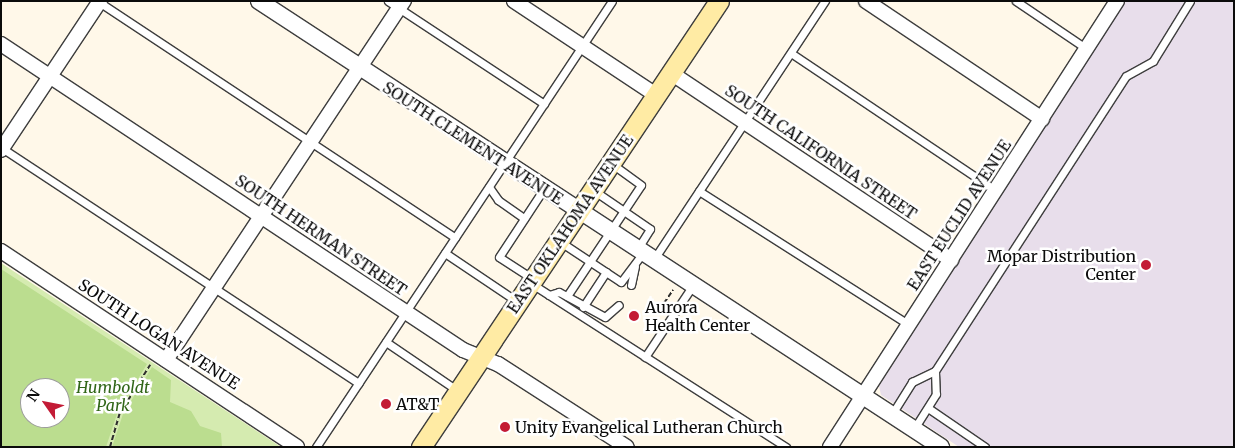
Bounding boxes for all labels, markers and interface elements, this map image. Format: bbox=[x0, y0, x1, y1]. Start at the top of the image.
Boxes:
street label: SOUTH CLEMENT AVENUE bbox=[379, 77, 567, 209]
street label: SOUTH CALIFORNIA STREET bbox=[721, 81, 921, 223]
street label: EAST OKLAHOMA AVENUE bbox=[503, 131, 637, 317]
street label: EAST EUCLID AVENUE bbox=[903, 136, 1015, 294]
street label: SOUTH HERMAN STREET bbox=[232, 170, 410, 300]
place label: Mopar Distribution Center bbox=[987, 246, 1136, 284]
marker: Mopar Distribution Center bbox=[1140, 259, 1152, 271]
street label: SOUTH LOGAN AVENUE bbox=[75, 275, 243, 393]
place label: Aurora Health Center bbox=[645, 297, 750, 335]
marker: Aurora Health Center bbox=[627, 309, 641, 323]
park label: Humboldt Park bbox=[76, 377, 150, 415]
north arrow bbox=[20, 378, 70, 428]
text: N bbox=[23, 386, 44, 405]
place label: AT&T bbox=[396, 394, 439, 414]
marker: AT&T bbox=[380, 398, 392, 410]
place label: Unity Evangelical Lutheran Church bbox=[515, 417, 783, 437]
marker: Unity Evangelical Lutheran Church bbox=[499, 421, 511, 433]

